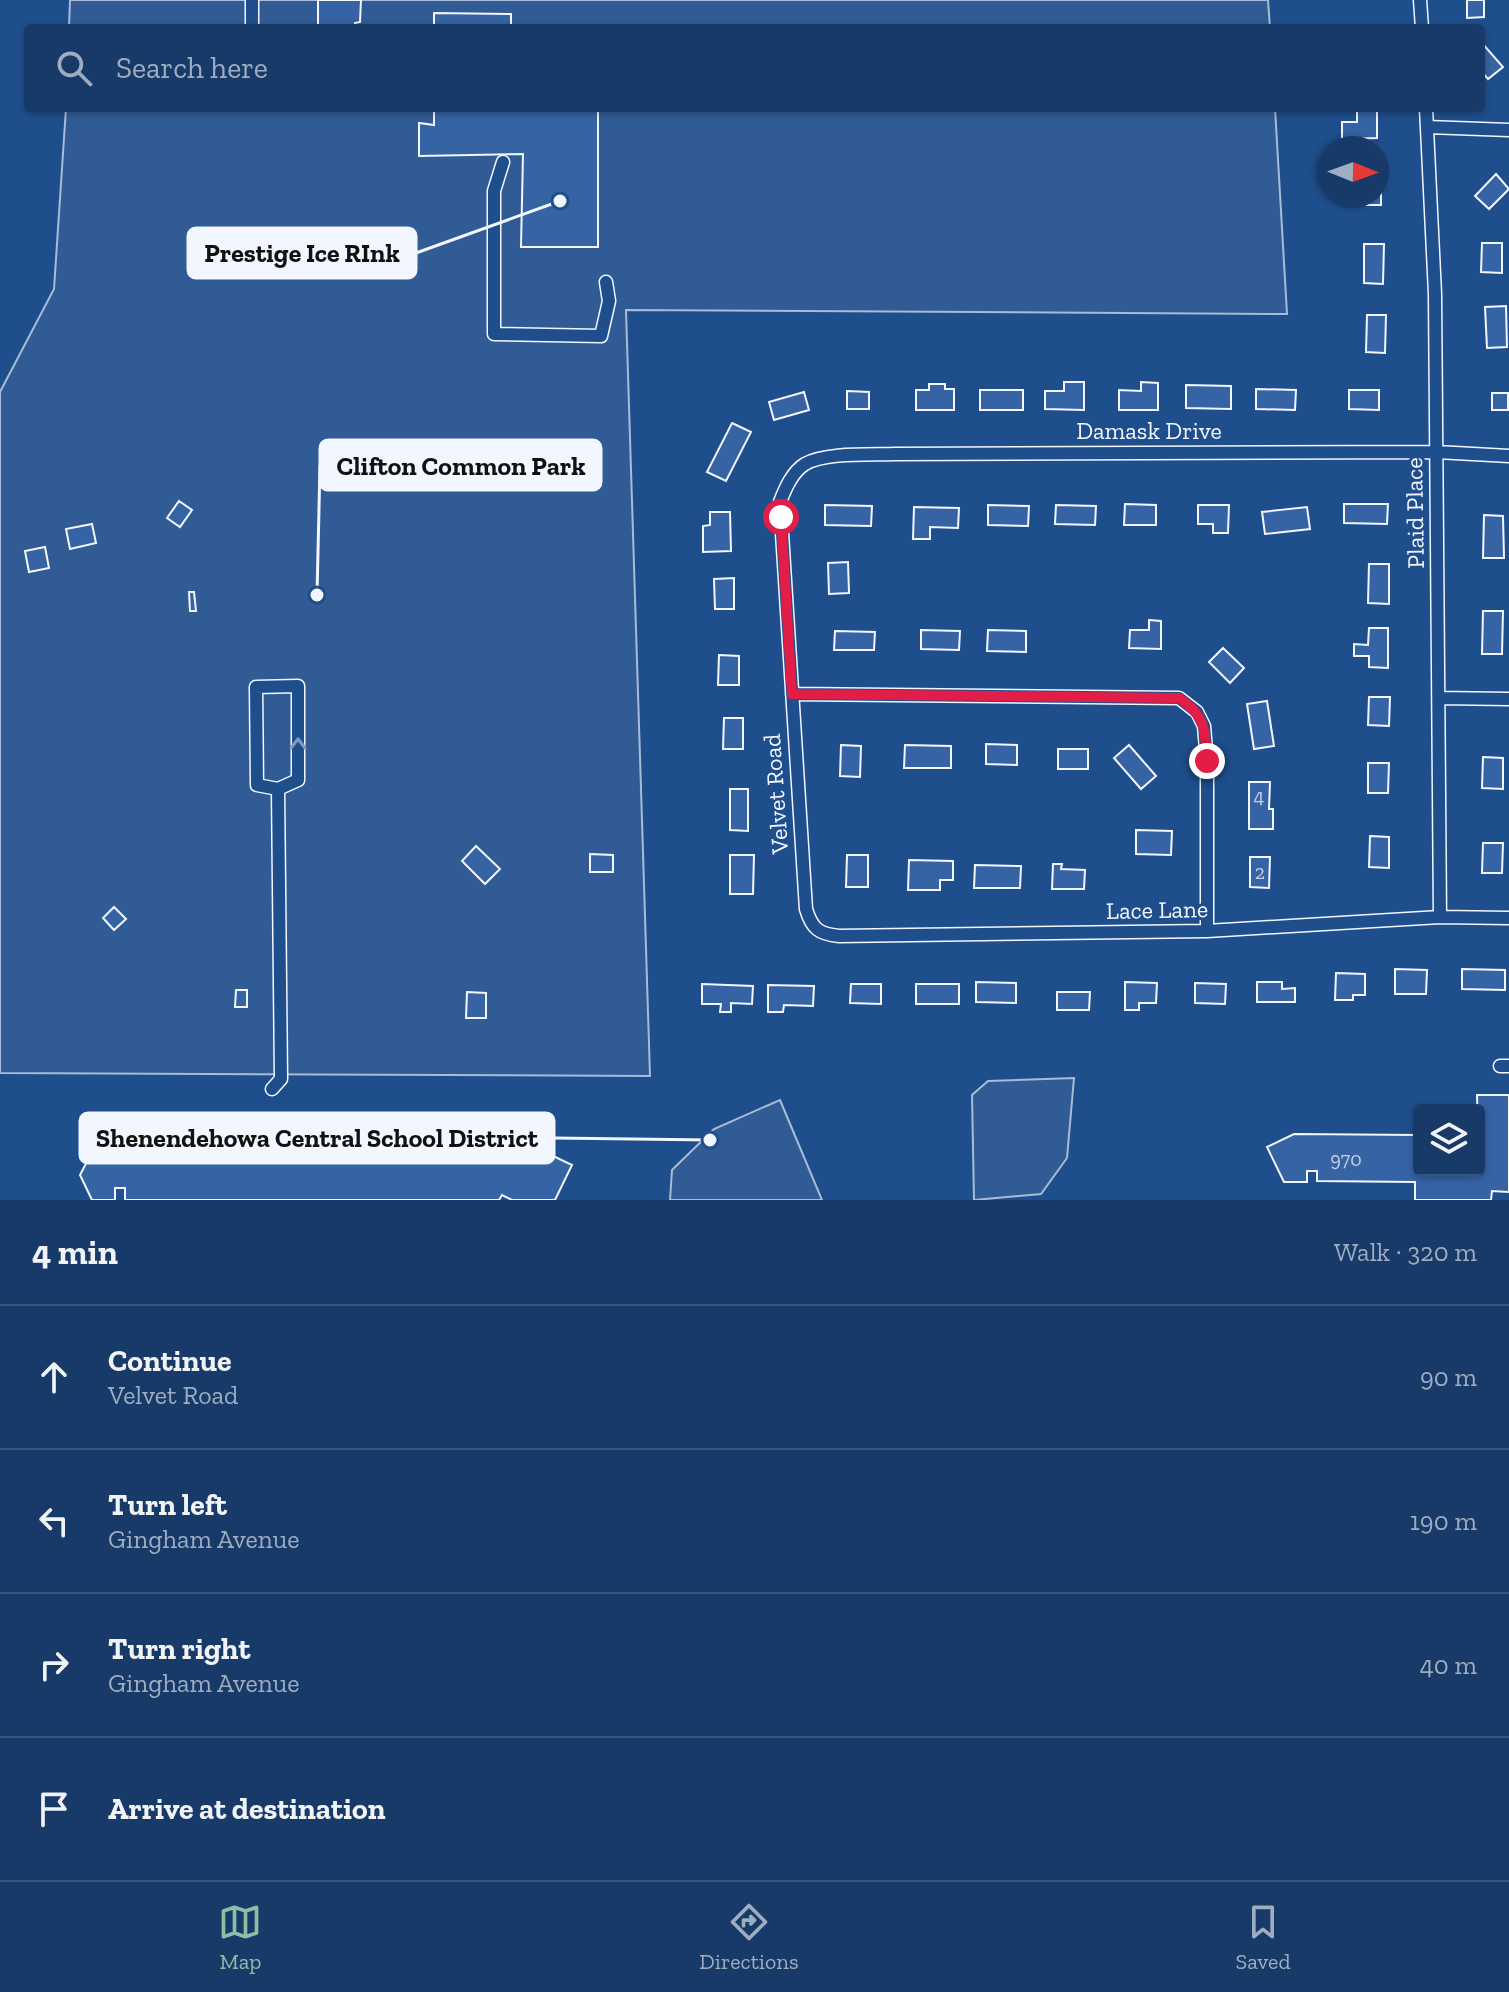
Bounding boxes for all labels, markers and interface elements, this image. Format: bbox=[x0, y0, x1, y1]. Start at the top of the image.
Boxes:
search box bbox=[24, 24, 1485, 112]
icon: search bbox=[52, 46, 96, 90]
text: Search here bbox=[116, 50, 268, 86]
north arrow bbox=[1317, 136, 1389, 208]
callout: Prestige Ice RInk bbox=[188, 228, 416, 278]
text: Prestige Ice RInk bbox=[204, 237, 400, 269]
street label: Damask Drive bbox=[1076, 416, 1222, 445]
callout: Clifton Common Park bbox=[320, 440, 601, 490]
text: Clifton Common Park bbox=[336, 450, 586, 482]
street label: Plaid Place bbox=[1399, 457, 1430, 569]
route start bbox=[763, 499, 799, 535]
street label: Velvet Road bbox=[757, 733, 794, 856]
one-way arrow bbox=[289, 737, 307, 750]
route end bbox=[1189, 743, 1225, 779]
house number: 4 bbox=[1254, 784, 1265, 808]
house number: 2 bbox=[1255, 860, 1265, 884]
street label: Lace Lane bbox=[1106, 894, 1208, 925]
map controls bbox=[1413, 1104, 1485, 1176]
button: layers bbox=[1413, 1104, 1485, 1176]
callout: Shenendehowa Central School District bbox=[80, 1113, 554, 1163]
text: Shenendehowa Central School District bbox=[96, 1122, 539, 1154]
house number: 970 bbox=[1330, 1147, 1362, 1171]
text: 4 min bbox=[32, 1232, 118, 1273]
text: Walk · 320 m bbox=[1334, 1236, 1477, 1268]
text: Continue bbox=[108, 1343, 232, 1379]
icon: ahead bbox=[32, 1355, 76, 1399]
text: 90 m bbox=[1420, 1361, 1477, 1393]
text: Velvet Road bbox=[108, 1379, 238, 1411]
text: Turn left bbox=[108, 1487, 227, 1523]
icon: left bbox=[32, 1499, 76, 1543]
text: 190 m bbox=[1410, 1505, 1477, 1537]
text: Gingham Avenue bbox=[108, 1523, 299, 1555]
text: Turn right bbox=[108, 1631, 250, 1667]
icon: right bbox=[32, 1643, 76, 1687]
text: 40 m bbox=[1420, 1649, 1477, 1681]
text: Gingham Avenue bbox=[108, 1667, 299, 1699]
icon: arrive bbox=[32, 1787, 76, 1831]
text: Arrive at destination bbox=[108, 1791, 385, 1827]
tab: Map bbox=[218, 1900, 262, 1975]
tab: Directions bbox=[699, 1900, 799, 1975]
tab: Saved bbox=[1235, 1900, 1291, 1975]

